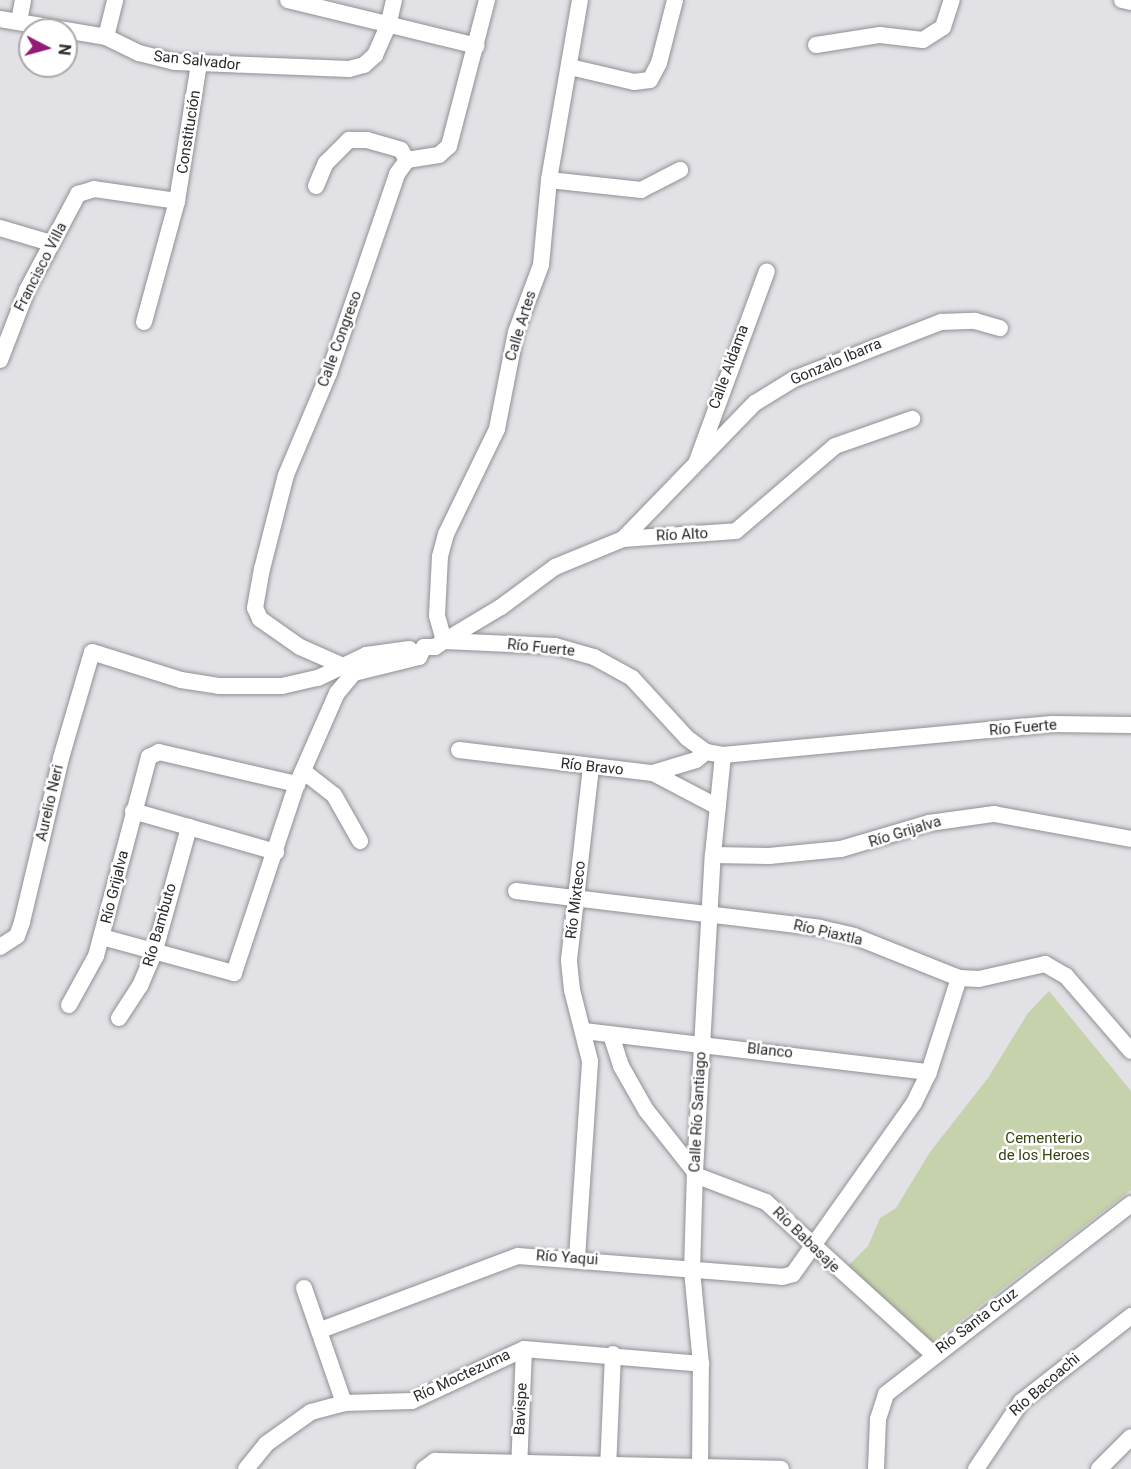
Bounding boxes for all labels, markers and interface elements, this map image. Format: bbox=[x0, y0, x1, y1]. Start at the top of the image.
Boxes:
north arrow bbox=[18, 18, 78, 78]
text: N bbox=[54, 43, 74, 56]
street label: San Salvador bbox=[153, 47, 241, 75]
street label: Constitución bbox=[174, 89, 204, 175]
street label: Francisco Villa bbox=[11, 220, 71, 314]
street label: Calle Congreso bbox=[314, 288, 366, 390]
street label: Calle Artes bbox=[502, 289, 540, 363]
street label: Calle Aldama bbox=[705, 322, 753, 412]
street label: Gonzalo Ibarra bbox=[788, 335, 884, 389]
street label: Río Alto bbox=[656, 525, 708, 545]
street label: Río Fuerte bbox=[506, 636, 576, 660]
street label: Río Fuerte bbox=[988, 716, 1058, 740]
street label: Río Bravo bbox=[560, 755, 624, 779]
street label: Aurelio Neri bbox=[32, 763, 68, 843]
street label: Río Grijalva bbox=[867, 812, 943, 852]
street label: Río Grijalva bbox=[97, 848, 133, 926]
street label: Río Mixteco bbox=[562, 860, 590, 940]
street label: Río Bambuto bbox=[140, 881, 180, 969]
street label: Río Piaxtla bbox=[792, 916, 864, 950]
street label: Blanco bbox=[746, 1040, 794, 1062]
street label: Calle Río Santiago bbox=[686, 1051, 710, 1173]
park label: Cementerio de los Heroes bbox=[998, 1129, 1090, 1164]
street label: Río Babasaje bbox=[769, 1203, 843, 1277]
street label: Río Yaqui bbox=[535, 1247, 599, 1269]
street label: Río Santa Cruz bbox=[932, 1284, 1022, 1358]
street label: Río Moctezuma bbox=[411, 1346, 513, 1406]
street label: Río Bacoachi bbox=[1006, 1350, 1084, 1420]
street label: Bavispe bbox=[511, 1382, 531, 1436]

